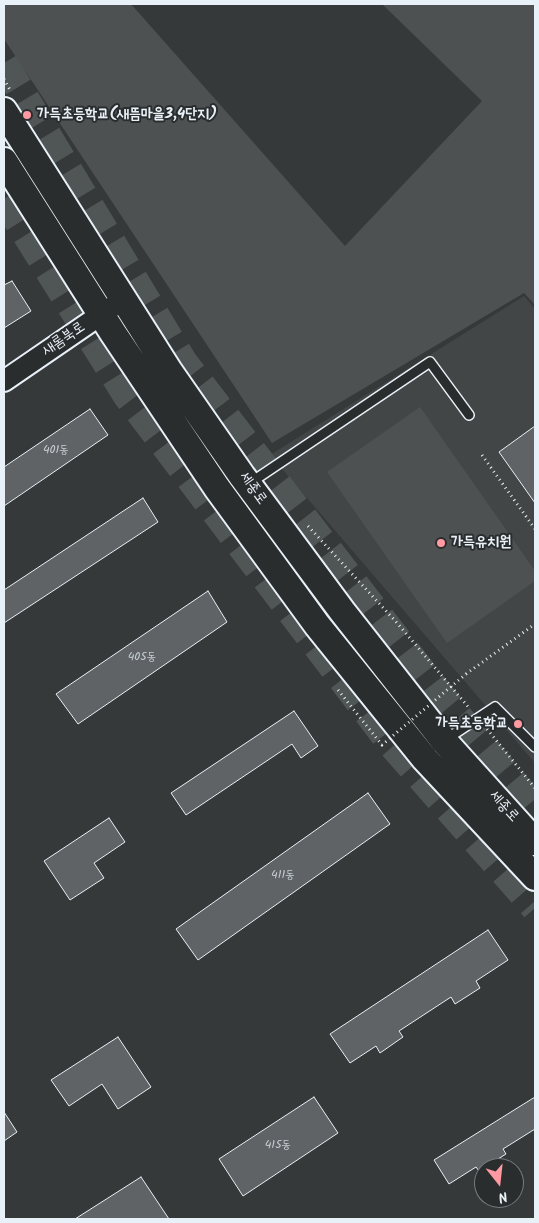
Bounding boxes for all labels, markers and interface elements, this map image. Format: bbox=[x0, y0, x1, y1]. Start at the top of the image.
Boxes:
place label: 가득초등학교(새뜸마을3,4단지) bbox=[37, 106, 217, 124]
marker: 가득초등학교(새뜸마을3,4단지) bbox=[21, 109, 33, 121]
street label: 새롬북로 bbox=[39, 319, 89, 361]
house number: 401동 bbox=[43, 444, 69, 458]
street label: 세종로 bbox=[234, 469, 270, 509]
place label: 가득유치원 bbox=[451, 534, 511, 552]
marker: 가득유치원 bbox=[435, 537, 447, 549]
house number: 405동 bbox=[128, 651, 156, 665]
place label: 가득초등학교 bbox=[436, 715, 508, 733]
marker: 가득초등학교 bbox=[512, 718, 524, 730]
street label: 세종로 bbox=[484, 788, 522, 826]
house number: 411동 bbox=[271, 869, 295, 883]
house number: 415동 bbox=[265, 1139, 291, 1153]
north arrow bbox=[474, 1158, 524, 1208]
text: N bbox=[496, 1185, 510, 1208]

